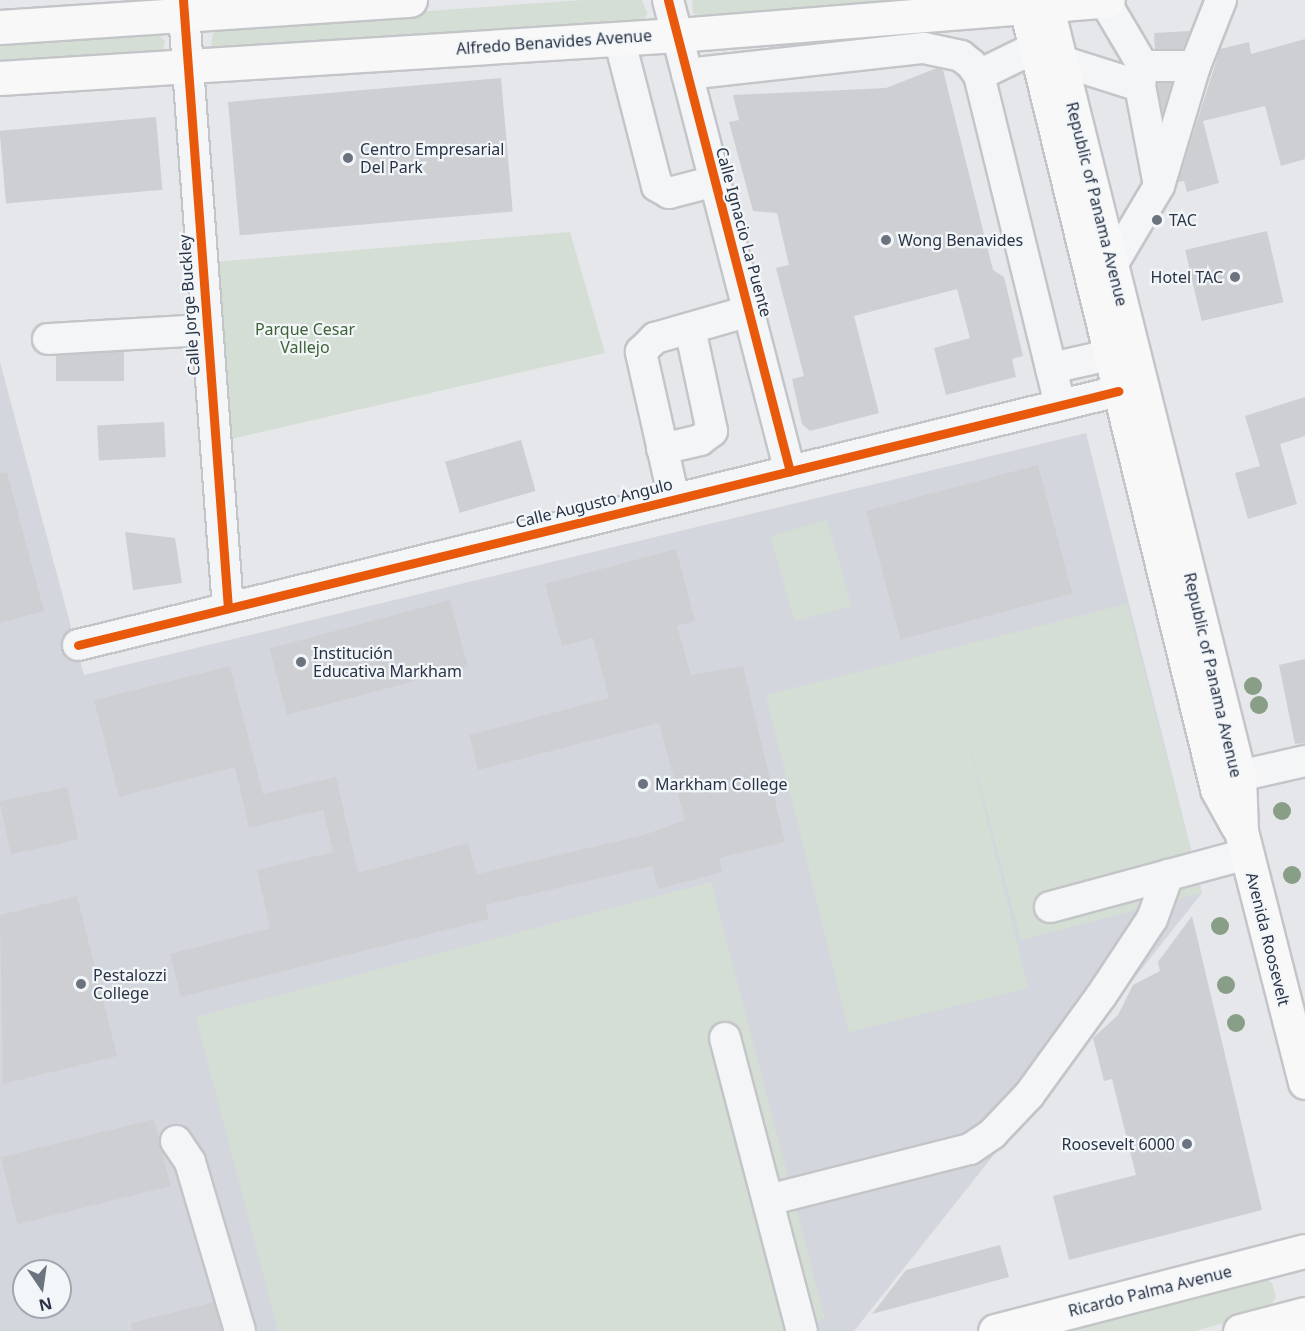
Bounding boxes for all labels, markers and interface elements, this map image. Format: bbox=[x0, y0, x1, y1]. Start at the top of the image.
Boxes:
street label: Alfredo Benavides Avenue bbox=[455, 26, 653, 58]
street label: Republic of Panama Avenue bbox=[1062, 100, 1132, 308]
place label: Centro Empresarial Del Park bbox=[360, 139, 504, 177]
street label: Calle Ignacio La Puente bbox=[712, 145, 776, 319]
marker: Centro Empresarial Del Park bbox=[341, 151, 355, 165]
place label: TAC bbox=[1169, 210, 1197, 230]
marker: TAC bbox=[1150, 213, 1164, 227]
place label: Wong Benavides bbox=[898, 230, 1023, 250]
marker: Wong Benavides bbox=[879, 233, 893, 247]
street label: Calle Jorge Buckley bbox=[174, 234, 204, 376]
place label: Hotel TAC bbox=[1151, 267, 1223, 287]
marker: Hotel TAC bbox=[1228, 270, 1242, 284]
park label: Parque Cesar Vallejo bbox=[255, 319, 355, 357]
street label: Calle Augusto Angulo bbox=[513, 474, 675, 532]
street label: Republic of Panama Avenue bbox=[1180, 571, 1246, 779]
place label: Institución Educativa Markham bbox=[313, 643, 462, 681]
marker: Institución Educativa Markham bbox=[294, 655, 308, 669]
place label: Markham College bbox=[655, 774, 788, 794]
marker: Markham College bbox=[636, 777, 650, 791]
street label: Avenida Roosevelt bbox=[1242, 870, 1294, 1008]
place label: Pestalozzi College bbox=[93, 965, 167, 1003]
marker: Pestalozzi College bbox=[74, 977, 88, 991]
place label: Roosevelt 6000 bbox=[1061, 1134, 1175, 1154]
marker: Roosevelt 6000 bbox=[1180, 1137, 1194, 1151]
north arrow bbox=[12, 1259, 72, 1319]
street label: Ricardo Palma Avenue bbox=[1066, 1261, 1234, 1321]
text: N bbox=[37, 1292, 54, 1317]

